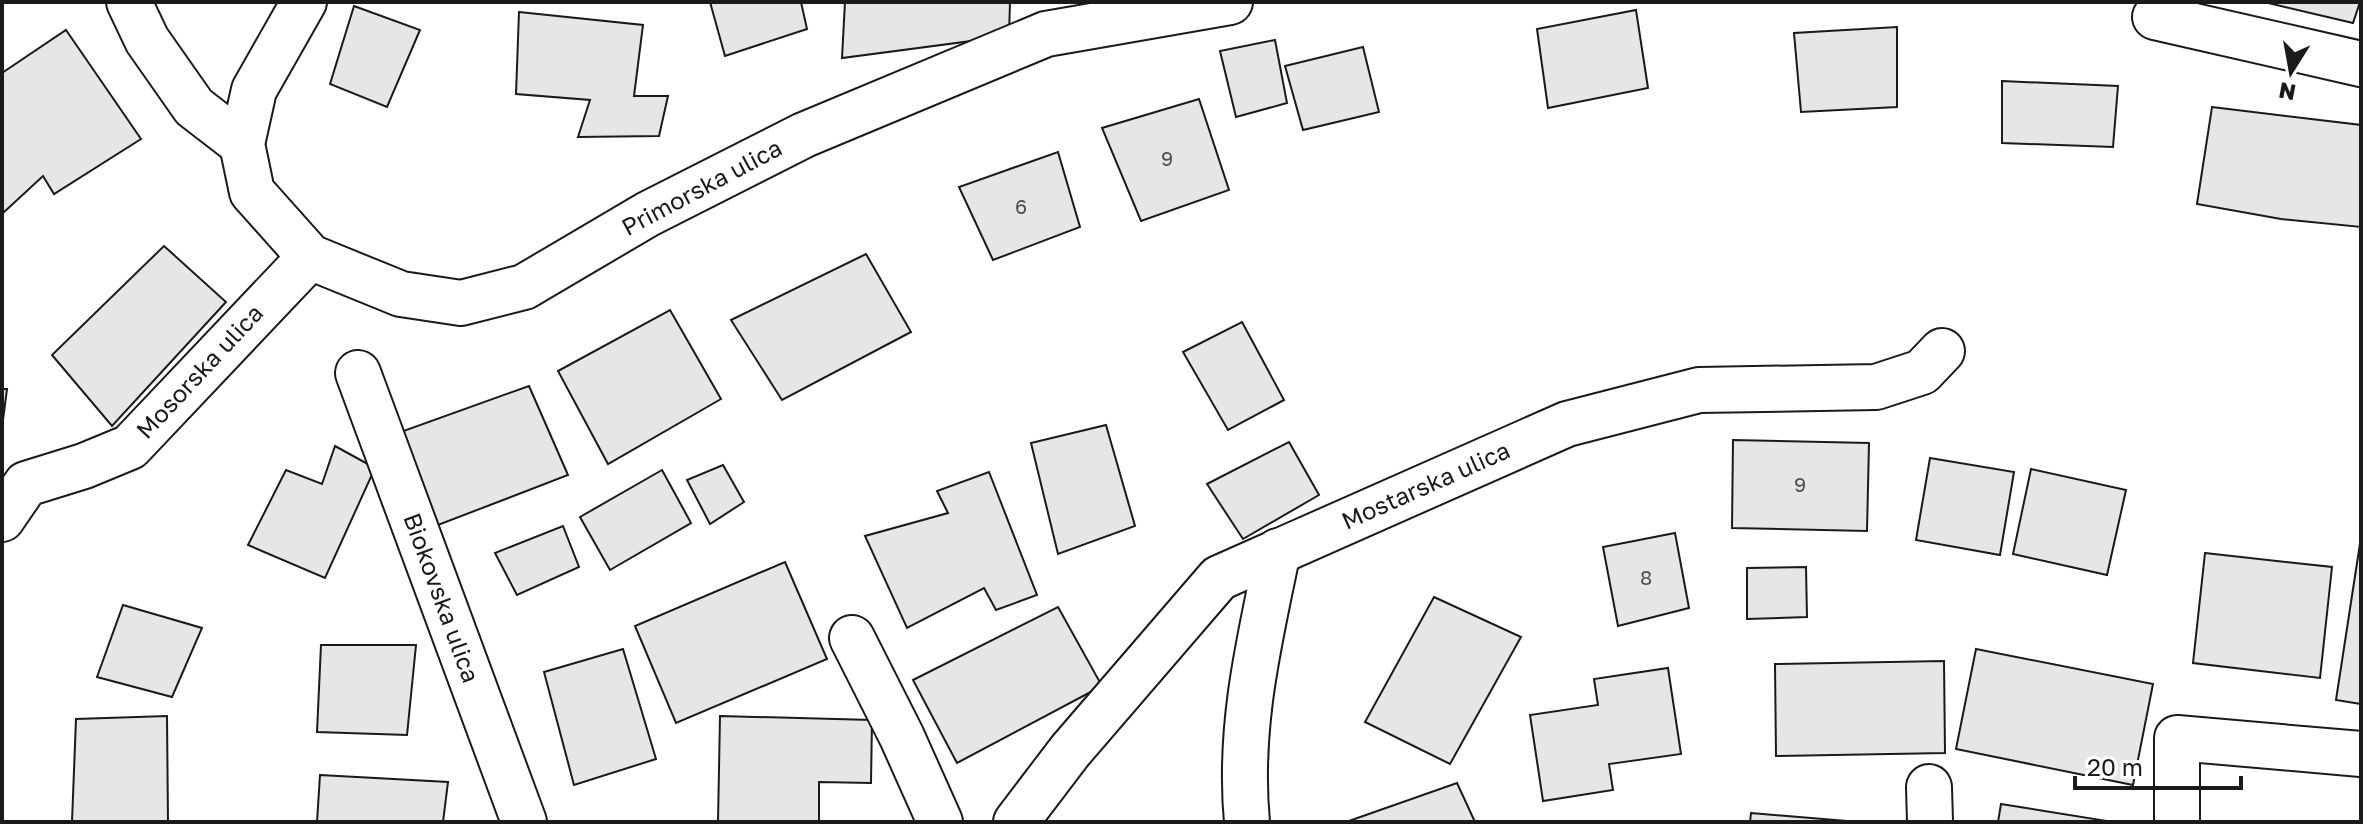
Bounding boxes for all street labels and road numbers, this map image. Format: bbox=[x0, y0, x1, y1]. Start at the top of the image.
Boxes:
street label: Primorska ulica bbox=[616, 132, 786, 241]
street label: Mosorska ulica bbox=[130, 298, 268, 444]
street label: Mostarska ulica bbox=[1337, 435, 1514, 535]
street label: Biokovska ulica bbox=[398, 509, 487, 686]

